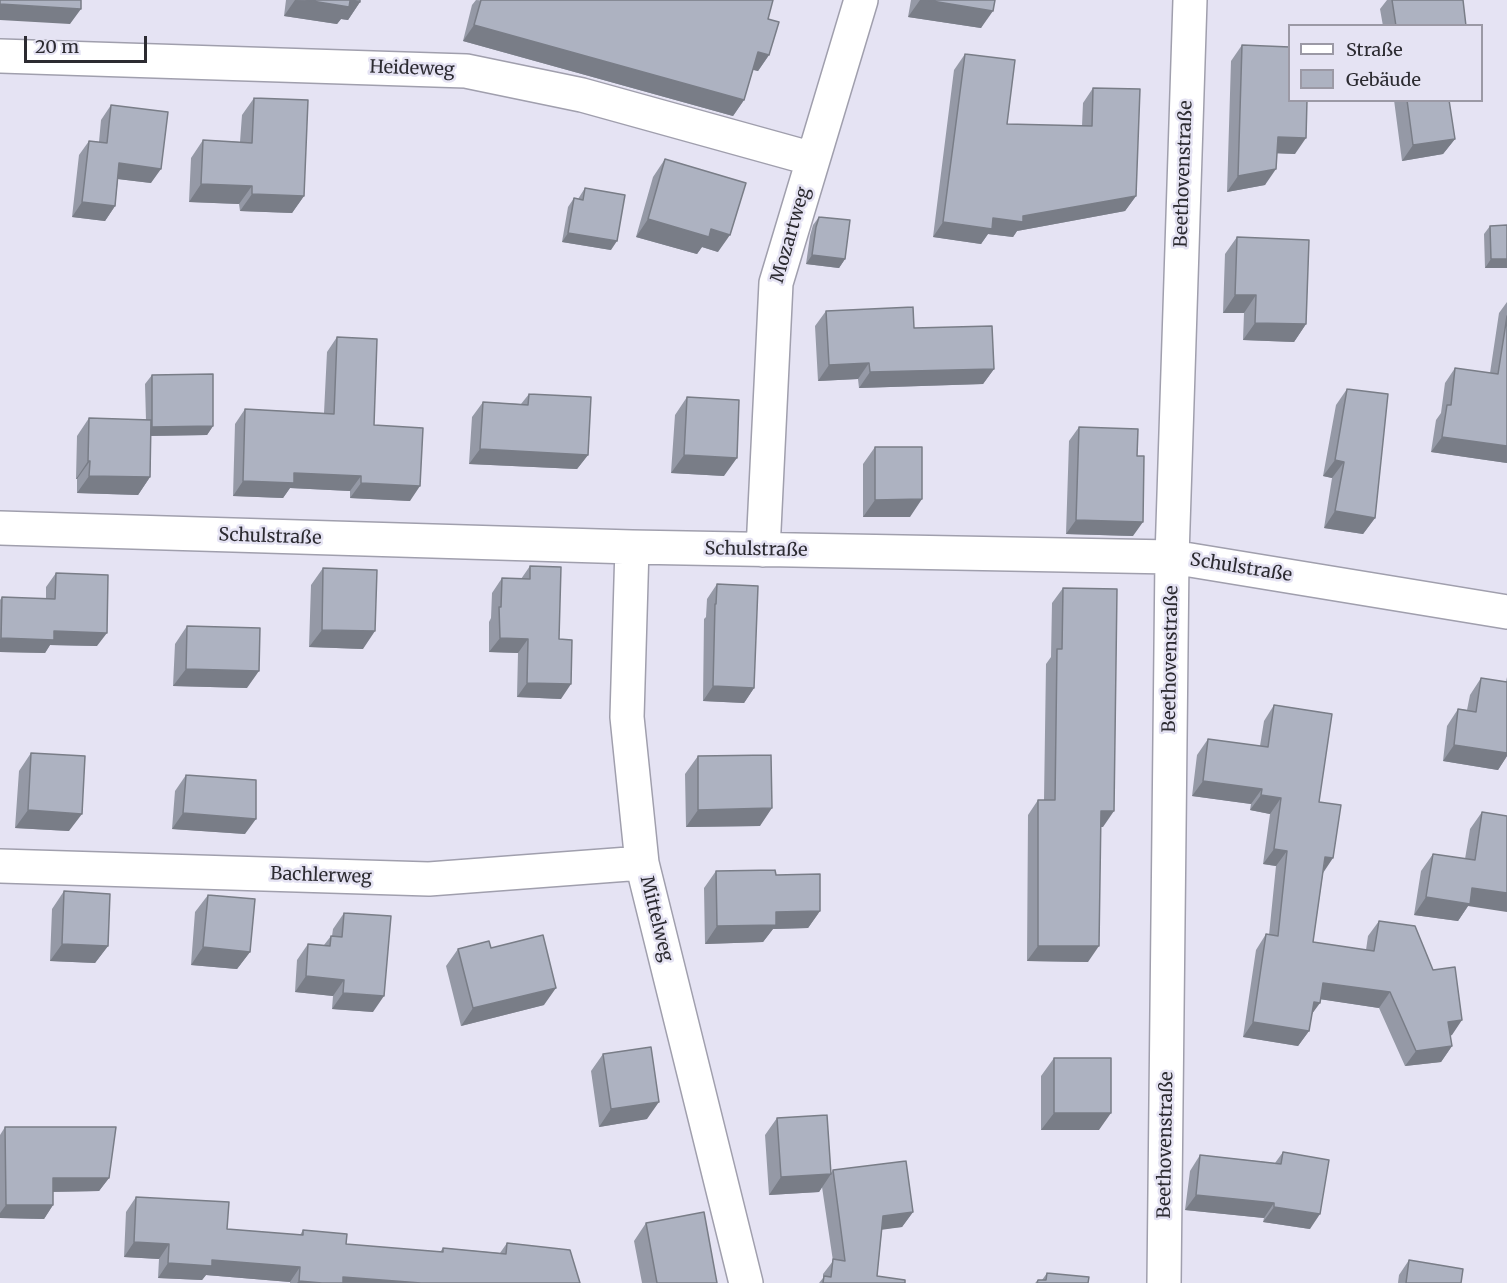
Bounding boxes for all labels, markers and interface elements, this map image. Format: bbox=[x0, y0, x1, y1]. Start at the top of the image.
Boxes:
scale bar bbox=[27, 24, 150, 62]
legend bbox=[1288, 24, 1483, 102]
text: 20 m bbox=[35, 35, 79, 58]
text: Straße bbox=[1346, 38, 1403, 61]
street label: Heideweg bbox=[369, 57, 455, 81]
text: Gebäude bbox=[1346, 68, 1421, 91]
street label: Beethovenstraße bbox=[1171, 100, 1197, 248]
street label: Mozartweg bbox=[767, 185, 815, 285]
street label: Schulstraße bbox=[218, 524, 322, 550]
street label: Schulstraße bbox=[704, 538, 808, 562]
street label: Schulstraße bbox=[1188, 549, 1294, 587]
street label: Beethovenstraße bbox=[1159, 585, 1183, 733]
street label: Bachlerweg bbox=[270, 863, 372, 889]
street label: Mittelweg bbox=[635, 874, 677, 964]
street label: Beethovenstraße bbox=[1154, 1071, 1178, 1219]

